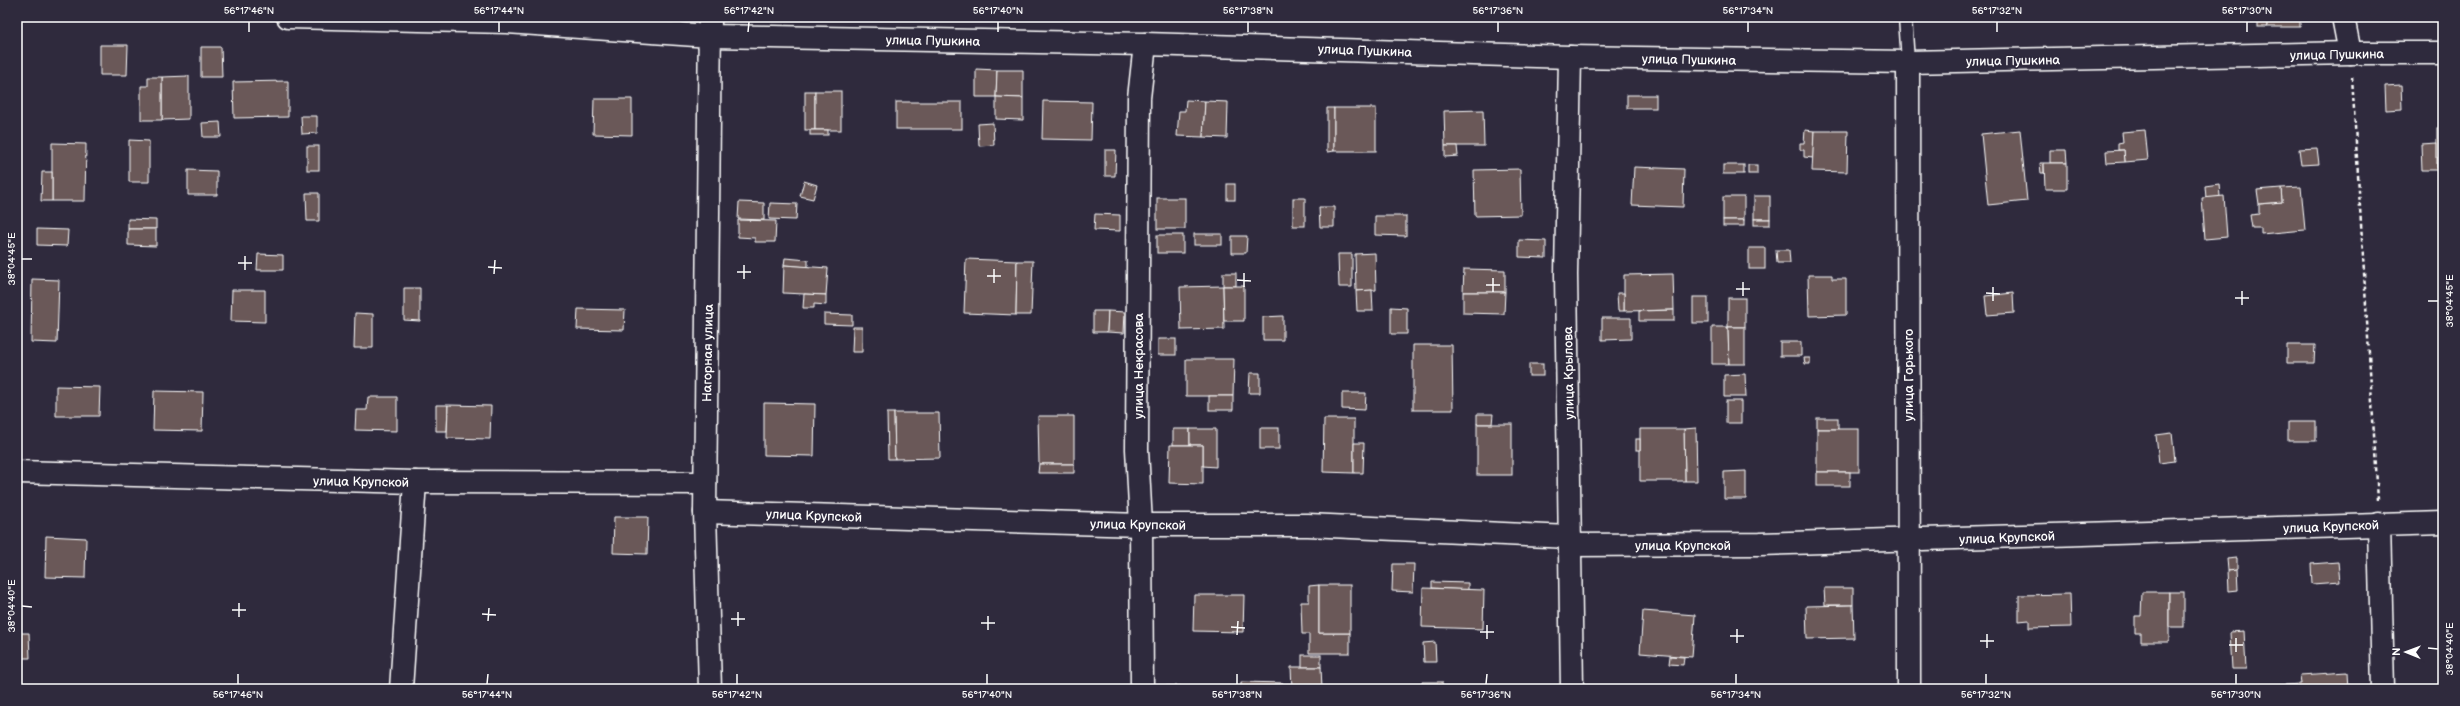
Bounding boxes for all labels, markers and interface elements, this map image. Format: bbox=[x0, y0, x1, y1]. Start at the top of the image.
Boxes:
text: 56°17'46"N bbox=[224, 5, 274, 17]
text: 56°17'44"N bbox=[474, 5, 524, 17]
text: 56°17'42"N bbox=[724, 5, 774, 17]
text: 56°17'40"N bbox=[973, 5, 1023, 17]
text: 56°17'38"N bbox=[1223, 5, 1273, 17]
text: 56°17'36"N bbox=[1473, 5, 1523, 17]
text: 56°17'34"N bbox=[1723, 5, 1773, 17]
text: 56°17'32"N bbox=[1972, 5, 2022, 17]
text: 56°17'30"N bbox=[2222, 5, 2272, 17]
street label: улица Пушкина bbox=[886, 32, 981, 50]
street label: улица Пушкина bbox=[1317, 41, 1413, 61]
street label: улица Пушкина bbox=[2290, 46, 2385, 64]
street label: улица Пушкина bbox=[1642, 51, 1737, 69]
street label: улица Пушкина bbox=[1966, 52, 2061, 70]
text: 38°04'45"E bbox=[6, 232, 18, 285]
text: 38°04'45"E bbox=[2444, 274, 2456, 327]
street label: Нагорная улица bbox=[699, 304, 717, 402]
street label: улица Некрасова bbox=[1131, 313, 1147, 419]
street label: улица Крылова bbox=[1560, 326, 1578, 420]
street label: улица Горького bbox=[1901, 329, 1917, 421]
street label: улица Крупской bbox=[313, 473, 409, 491]
street label: улица Крупской bbox=[766, 506, 862, 526]
street label: улица Крупской bbox=[1090, 516, 1186, 534]
street label: улица Крупской bbox=[2283, 517, 2379, 537]
street label: улица Крупской bbox=[1959, 528, 2055, 548]
street label: улица Крупской bbox=[1635, 538, 1731, 554]
text: 38°04'40"E bbox=[6, 579, 18, 633]
text: 38°04'40"E bbox=[2444, 622, 2456, 676]
north arrow bbox=[2386, 632, 2426, 672]
text: N bbox=[2390, 648, 2403, 656]
text: 56°17'46"N bbox=[213, 689, 263, 701]
text: 56°17'44"N bbox=[462, 689, 512, 701]
text: 56°17'42"N bbox=[712, 689, 762, 701]
text: 56°17'40"N bbox=[962, 689, 1012, 701]
text: 56°17'38"N bbox=[1212, 689, 1262, 701]
text: 56°17'36"N bbox=[1461, 689, 1511, 701]
text: 56°17'34"N bbox=[1711, 689, 1761, 701]
text: 56°17'32"N bbox=[1961, 689, 2011, 701]
text: 56°17'30"N bbox=[2211, 689, 2261, 701]

